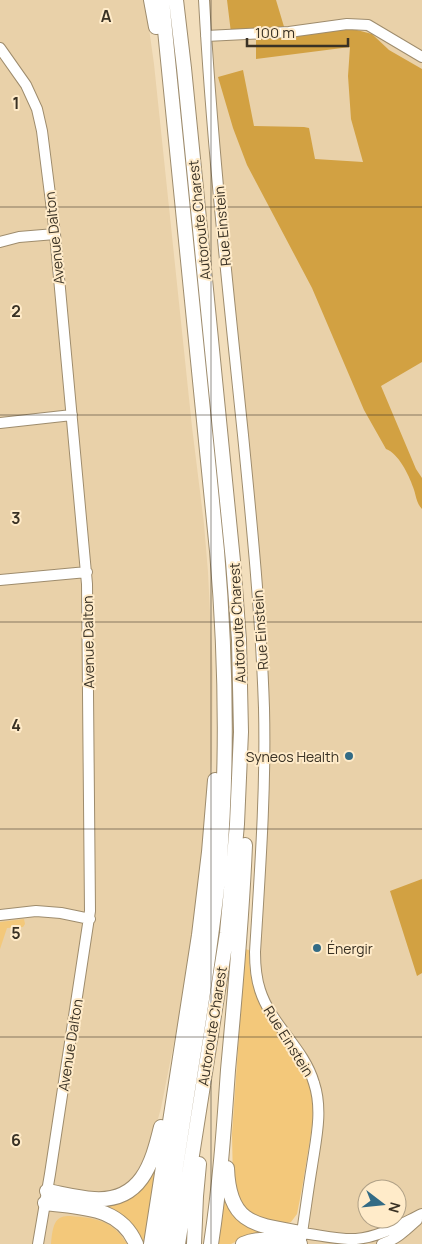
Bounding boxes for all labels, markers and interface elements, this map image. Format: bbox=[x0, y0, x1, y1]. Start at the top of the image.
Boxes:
text: A bbox=[101, 5, 112, 27]
scale bar bbox=[247, 15, 348, 47]
text: 100 m bbox=[255, 22, 295, 43]
text: 1 bbox=[12, 92, 20, 114]
street label: Autoroute Charest bbox=[183, 159, 215, 281]
street label: Rue Einstein bbox=[209, 185, 235, 267]
street label: Avenue Dalton bbox=[40, 191, 68, 285]
text: 2 bbox=[11, 300, 21, 322]
text: 3 bbox=[11, 507, 21, 529]
street label: Autoroute Charest bbox=[224, 562, 250, 684]
street label: Rue Einstein bbox=[248, 589, 272, 671]
street label: Avenue Dalton bbox=[78, 595, 98, 689]
text: 4 bbox=[11, 714, 21, 736]
place label: Syneos Health bbox=[246, 747, 339, 766]
marker: Syneos Health bbox=[343, 750, 355, 762]
text: 5 bbox=[11, 922, 21, 944]
place label: Énergir bbox=[327, 939, 373, 958]
marker: Énergir bbox=[311, 942, 323, 954]
street label: Autoroute Charest bbox=[193, 964, 231, 1087]
street label: Avenue Dalton bbox=[53, 998, 87, 1092]
street label: Rue Einstein bbox=[260, 1002, 318, 1080]
text: 6 bbox=[11, 1129, 21, 1151]
north arrow bbox=[357, 1179, 407, 1229]
text: N bbox=[384, 1200, 405, 1215]

